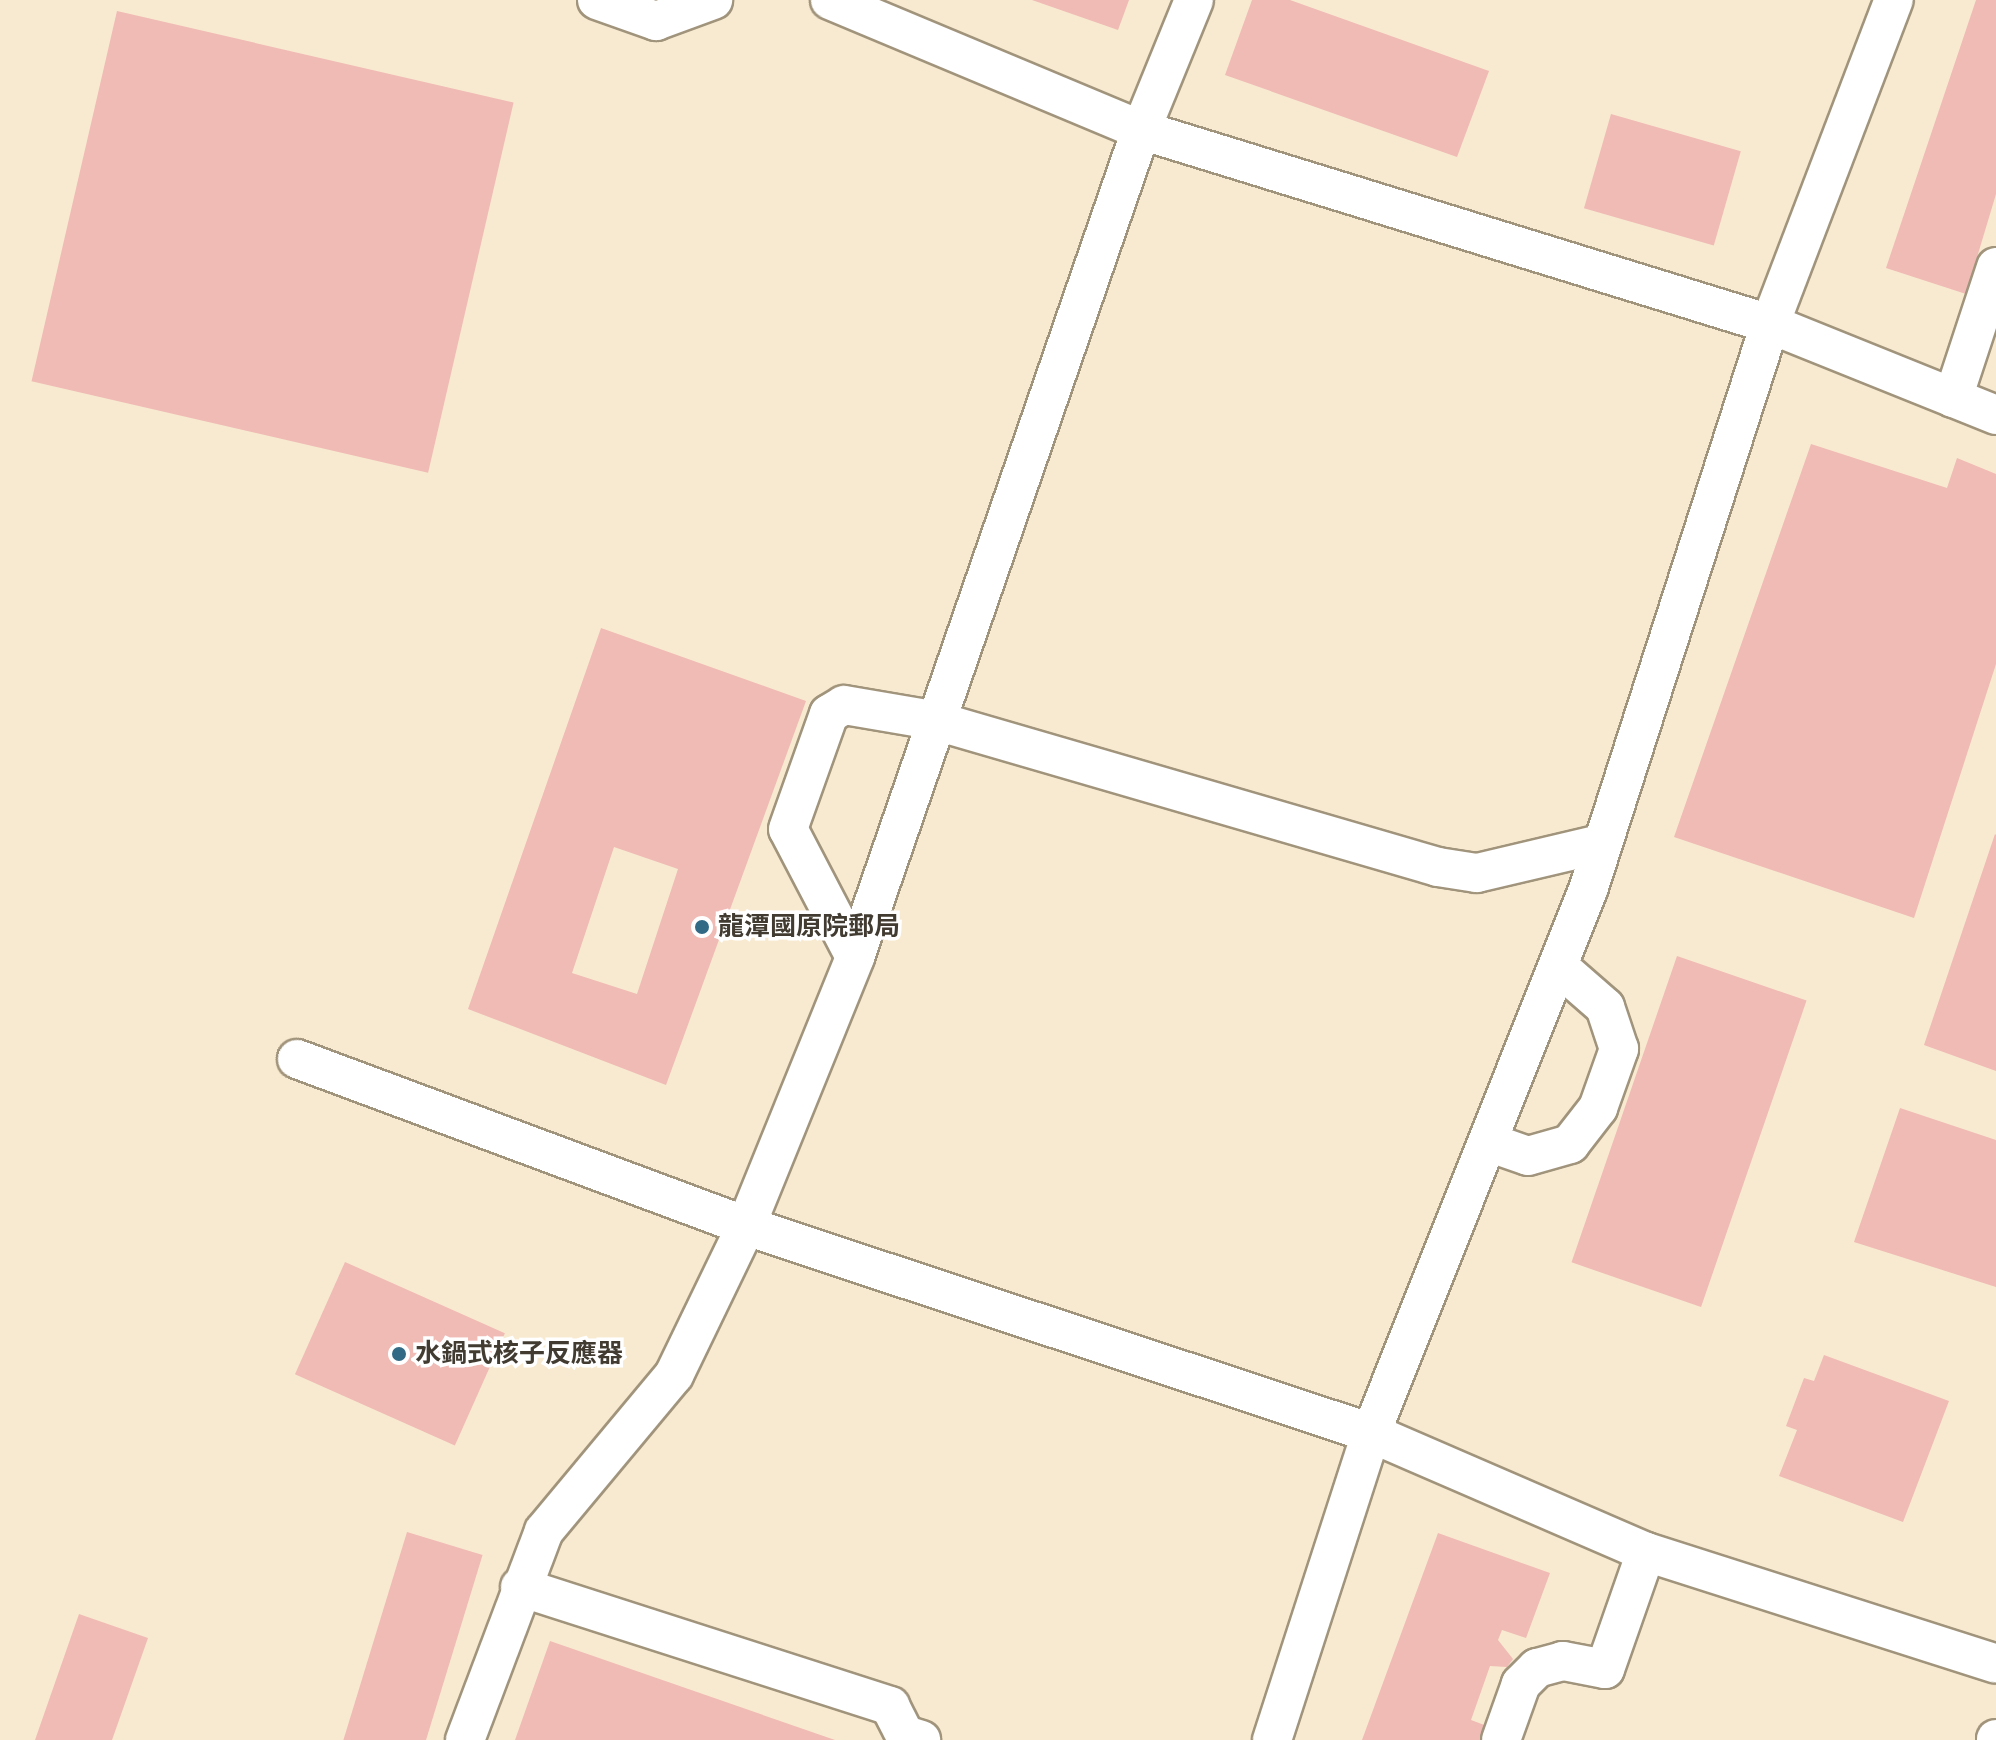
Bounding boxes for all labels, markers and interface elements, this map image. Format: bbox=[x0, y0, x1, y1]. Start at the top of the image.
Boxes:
place label: 龍潭國原院郵局 bbox=[718, 911, 900, 943]
marker: 龍潭國原院郵局 bbox=[693, 918, 711, 936]
place label: 水鍋式核子反應器 bbox=[415, 1338, 623, 1370]
marker: 水鍋式核子反應器 bbox=[390, 1345, 408, 1363]

